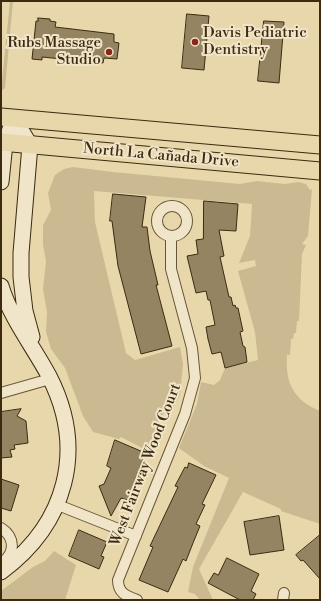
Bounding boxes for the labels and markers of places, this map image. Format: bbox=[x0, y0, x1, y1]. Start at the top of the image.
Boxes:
place label: Davis Pediatric Dentistry bbox=[203, 24, 307, 59]
place label: Rubs Massage Studio bbox=[7, 34, 101, 69]
marker: Davis Pediatric Dentistry bbox=[190, 37, 200, 47]
marker: Rubs Massage Studio bbox=[104, 47, 114, 57]

